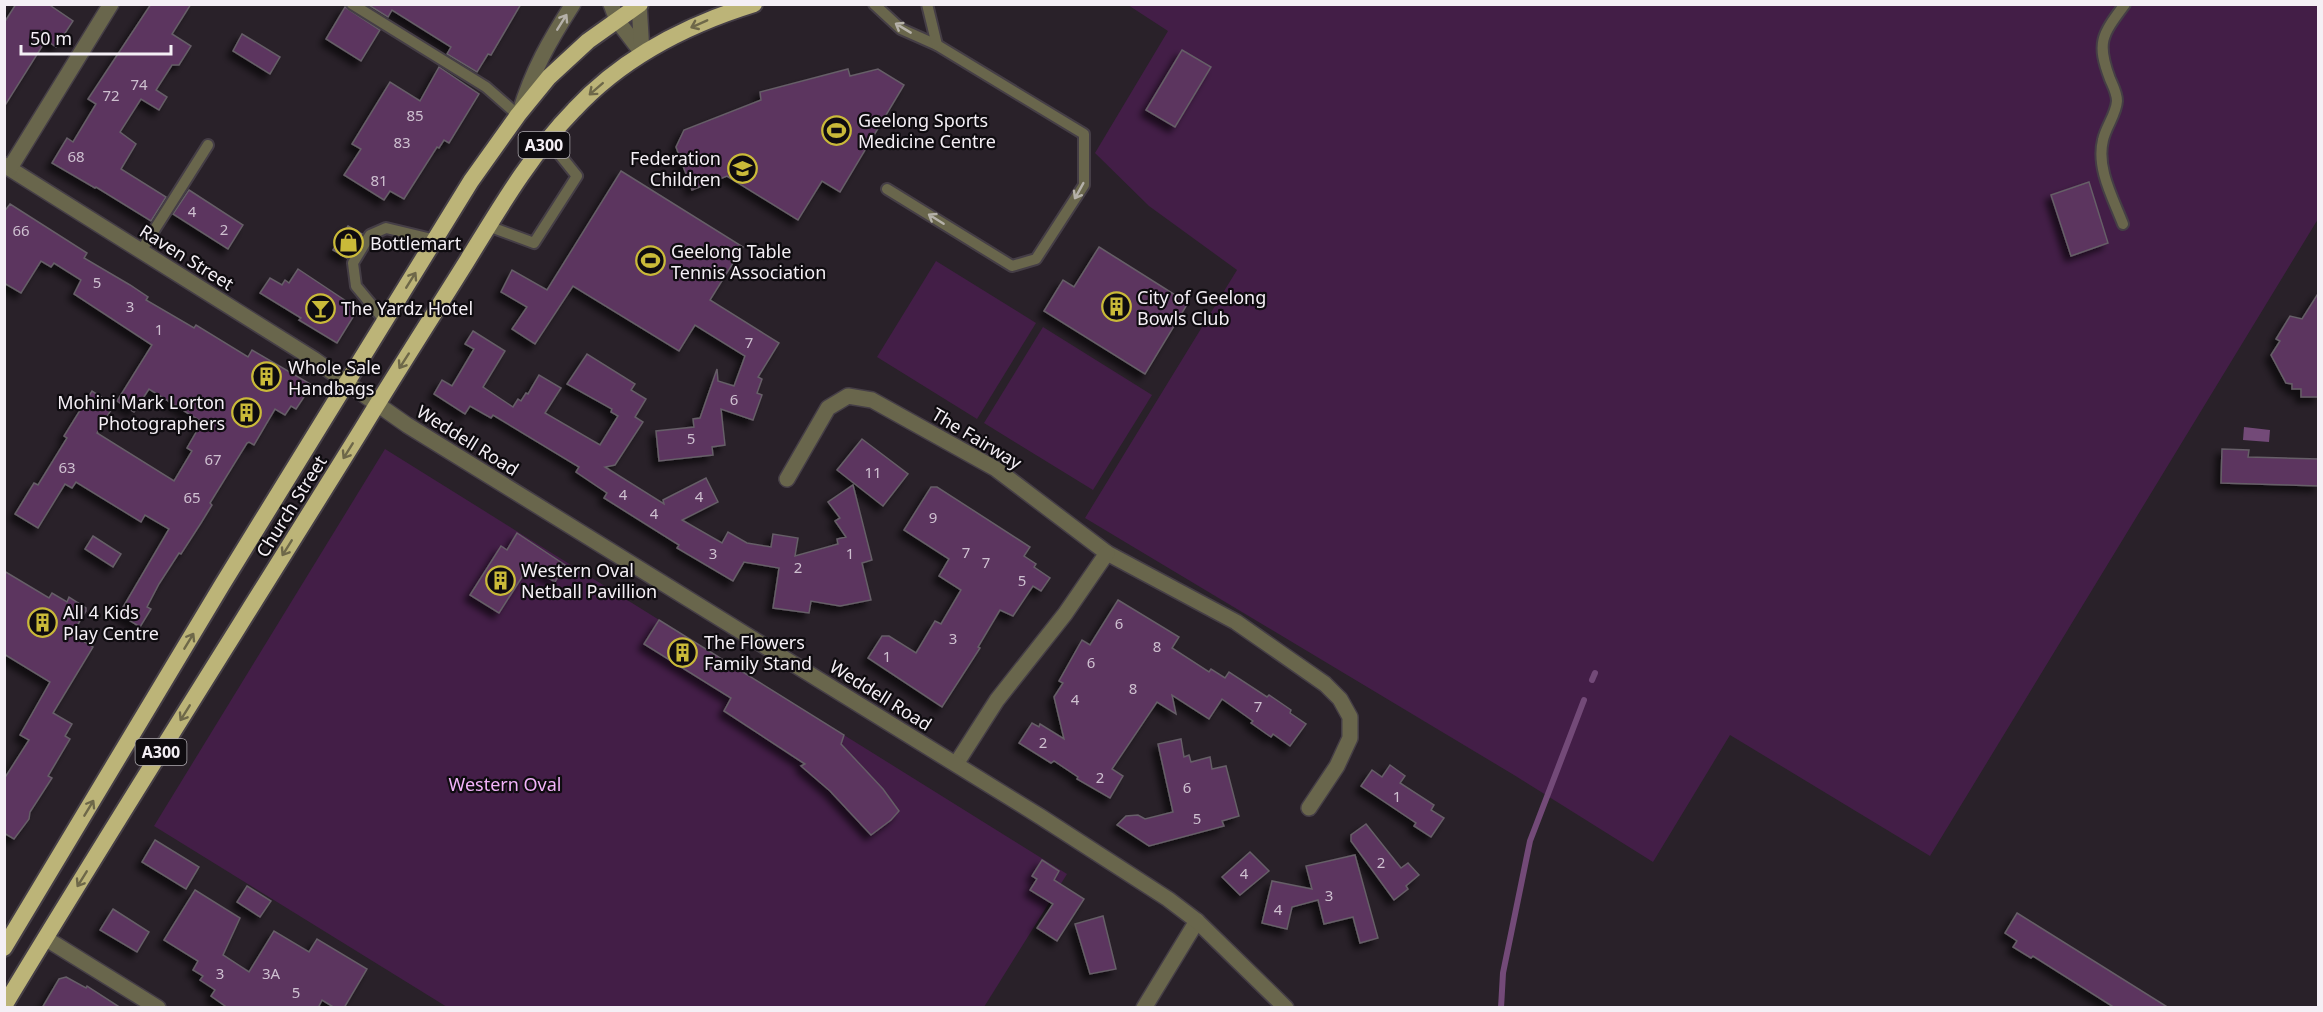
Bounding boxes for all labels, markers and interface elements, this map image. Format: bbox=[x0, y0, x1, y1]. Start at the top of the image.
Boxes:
one-way arrow bbox=[557, 14, 569, 31]
scale bar bbox=[21, 18, 171, 56]
one-way arrow bbox=[690, 20, 708, 31]
one-way arrow bbox=[895, 22, 912, 34]
text: 50 m bbox=[30, 26, 72, 50]
house number: 74 bbox=[130, 74, 148, 94]
one-way arrow bbox=[588, 82, 604, 95]
house number: 72 bbox=[102, 85, 120, 105]
house number: 85 bbox=[406, 105, 424, 125]
place label: Geelong Sports Medicine Centre bbox=[858, 108, 996, 153]
sports icon: Geelong Sports Medicine Centre bbox=[821, 114, 853, 146]
house number: 83 bbox=[393, 132, 411, 152]
road number: A300 bbox=[518, 132, 570, 158]
house number: 68 bbox=[67, 146, 85, 166]
place label: Federation Children bbox=[630, 146, 721, 191]
school or university icon: Federation Children bbox=[726, 152, 758, 184]
house number: 81 bbox=[370, 170, 388, 190]
one-way arrow bbox=[1073, 182, 1085, 199]
house number: 4 bbox=[188, 201, 197, 221]
one-way arrow bbox=[928, 213, 945, 225]
street label: Raven Street bbox=[135, 219, 239, 296]
house number: 2 bbox=[220, 219, 228, 239]
house number: 66 bbox=[12, 220, 30, 240]
shop icon: Bottlemart bbox=[333, 227, 365, 259]
place label: Bottlemart bbox=[370, 231, 462, 255]
place label: Geelong Table Tennis Association bbox=[671, 239, 826, 284]
sports icon: Geelong Table Tennis Association bbox=[634, 245, 666, 277]
house number: 5 bbox=[93, 272, 101, 292]
one-way arrow bbox=[405, 272, 417, 289]
place label: City of Geelong Bowls Club bbox=[1137, 285, 1266, 330]
building icon: City of Geelong Bowls Club bbox=[1100, 291, 1132, 323]
bar icon: The Yardz Hotel bbox=[304, 292, 336, 324]
house number: 3 bbox=[126, 296, 134, 316]
place label: The Yardz Hotel bbox=[341, 296, 473, 320]
house number: 1 bbox=[155, 319, 163, 339]
house number: 7 bbox=[745, 332, 753, 352]
one-way arrow bbox=[397, 352, 409, 369]
place label: Whole Sale Handbags bbox=[288, 355, 381, 400]
building icon: Whole Sale Handbags bbox=[251, 361, 283, 393]
house number: 6 bbox=[730, 389, 738, 409]
place label: Mohini Mark Lorton Photographers bbox=[57, 390, 225, 435]
building icon: Mohini Mark Lorton Photographers bbox=[230, 396, 262, 428]
street label: Weddell Road bbox=[412, 399, 524, 481]
street label: The Fairway bbox=[928, 402, 1027, 475]
house number: 5 bbox=[687, 428, 695, 448]
one-way arrow bbox=[341, 442, 353, 459]
house number: 67 bbox=[204, 449, 222, 469]
street label: Church Street bbox=[250, 450, 332, 561]
house number: 63 bbox=[58, 457, 76, 477]
house number: 11 bbox=[864, 462, 882, 482]
house number: 4 bbox=[619, 484, 628, 504]
house number: 4 bbox=[695, 486, 704, 506]
house number: 65 bbox=[183, 487, 201, 507]
house number: 4 bbox=[650, 503, 659, 523]
house number: 9 bbox=[929, 507, 937, 527]
one-way arrow bbox=[281, 539, 293, 556]
house number: 7 bbox=[962, 542, 970, 562]
house number: 3 bbox=[709, 543, 717, 563]
house number: 1 bbox=[846, 543, 854, 563]
house number: 7 bbox=[982, 552, 990, 572]
house number: 2 bbox=[794, 557, 802, 577]
place label: Western Oval Netball Pavillion bbox=[521, 558, 657, 603]
building icon: Western Oval Netball Pavillion bbox=[484, 564, 516, 596]
house number: 5 bbox=[1018, 570, 1026, 590]
place label: All 4 Kids Play Centre bbox=[63, 600, 159, 645]
building icon: All 4 Kids Play Centre bbox=[26, 606, 58, 638]
house number: 6 bbox=[1115, 613, 1123, 633]
house number: 3 bbox=[949, 628, 957, 648]
place label: The Flowers Family Stand bbox=[704, 630, 812, 675]
one-way arrow bbox=[183, 633, 195, 650]
building icon: The Flowers Family Stand bbox=[667, 636, 699, 668]
house number: 8 bbox=[1153, 636, 1161, 656]
house number: 1 bbox=[883, 646, 891, 666]
house number: 6 bbox=[1087, 652, 1095, 672]
street label: Weddell Road bbox=[825, 654, 937, 736]
house number: 8 bbox=[1129, 678, 1137, 698]
house number: 4 bbox=[1071, 689, 1080, 709]
house number: 7 bbox=[1254, 696, 1262, 716]
one-way arrow bbox=[178, 705, 191, 722]
house number: 2 bbox=[1039, 732, 1047, 752]
road number: A300 bbox=[136, 739, 186, 765]
house number: 2 bbox=[1096, 767, 1104, 787]
park label: Western Oval bbox=[449, 772, 562, 796]
house number: 6 bbox=[1183, 777, 1191, 797]
house number: 1 bbox=[1393, 786, 1401, 806]
one-way arrow bbox=[83, 800, 95, 817]
house number: 5 bbox=[1193, 808, 1201, 828]
house number: 2 bbox=[1377, 852, 1385, 872]
house number: 4 bbox=[1240, 863, 1249, 883]
one-way arrow bbox=[75, 870, 87, 887]
house number: 3 bbox=[1325, 885, 1333, 905]
house number: 4 bbox=[1274, 899, 1283, 919]
house number: 3 bbox=[216, 963, 224, 983]
house number: 3A bbox=[262, 963, 280, 983]
house number: 5 bbox=[292, 982, 300, 1002]

